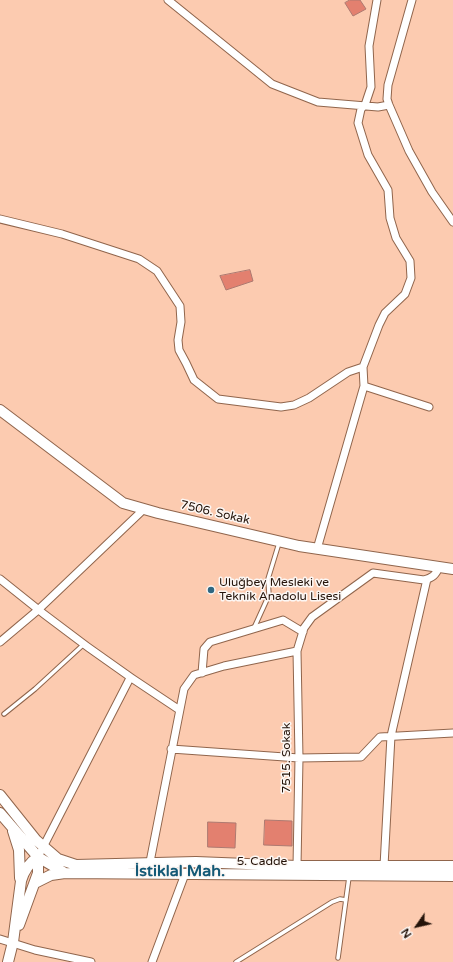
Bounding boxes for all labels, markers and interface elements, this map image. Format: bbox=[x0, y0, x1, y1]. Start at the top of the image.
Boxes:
street label: 7506. Sokak bbox=[179, 498, 251, 528]
place label: Uluğbey Mesleki ve Teknik Anadolu Lisesi bbox=[219, 576, 341, 604]
marker: Uluğbey Mesleki ve Teknik Anadolu Lisesi bbox=[206, 585, 216, 595]
street label: 7515. Sokak bbox=[280, 723, 294, 793]
street label: 5. Cadde bbox=[237, 855, 287, 869]
district label: İstiklal Mah. bbox=[135, 862, 225, 882]
north arrow bbox=[397, 906, 437, 946]
text: N bbox=[399, 926, 414, 940]

